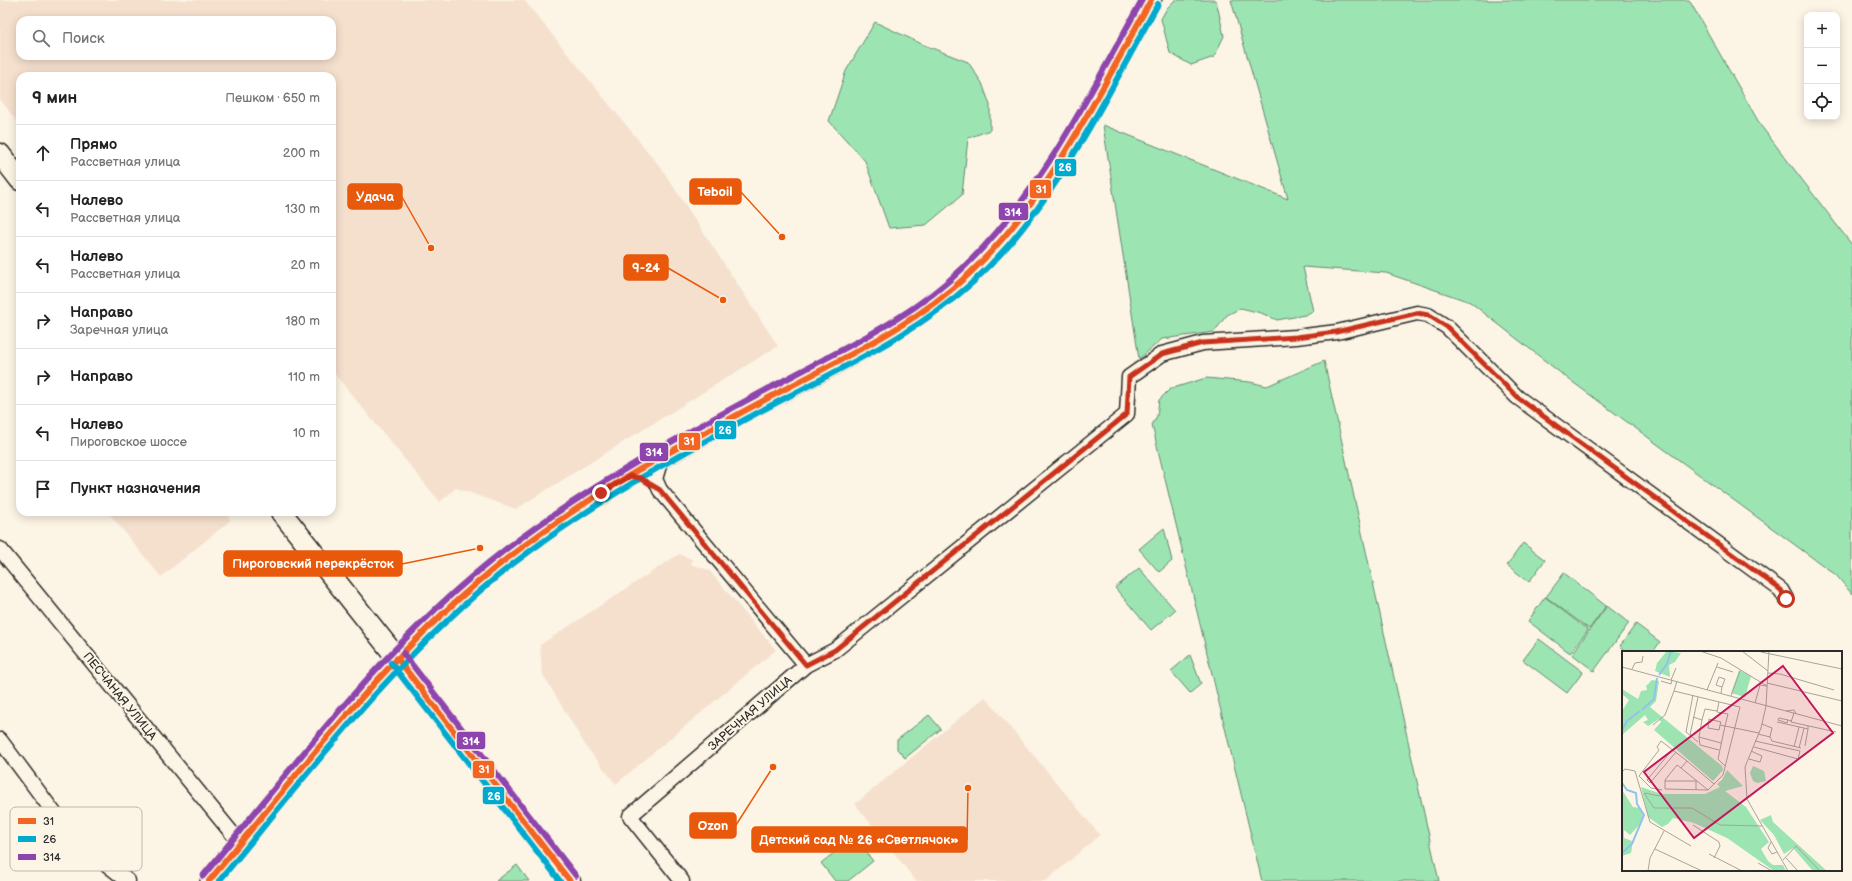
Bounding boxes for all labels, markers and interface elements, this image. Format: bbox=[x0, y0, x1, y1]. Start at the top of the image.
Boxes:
map controls bbox=[1804, 12, 1840, 120]
button: + bbox=[1804, 12, 1840, 48]
search box bbox=[16, 16, 336, 60]
icon: search bbox=[30, 27, 52, 49]
text: Поиск bbox=[62, 29, 105, 48]
button: − bbox=[1804, 48, 1840, 84]
button: locate bbox=[1804, 84, 1840, 120]
text: 9 мин bbox=[32, 88, 77, 108]
text: Пешком · 650 m bbox=[225, 90, 320, 106]
text: Прямо bbox=[70, 135, 117, 154]
icon: ahead bbox=[32, 142, 54, 164]
text: 200 m bbox=[283, 145, 320, 161]
text: Рассветная улица bbox=[70, 154, 181, 170]
line badge: 26 bbox=[1054, 158, 1077, 177]
text: 26 bbox=[1058, 161, 1072, 174]
callout: Teboil bbox=[690, 179, 741, 204]
line badge: 31 bbox=[1029, 179, 1052, 199]
text: 31 bbox=[1035, 183, 1047, 196]
callout: Удача bbox=[348, 184, 402, 209]
text: Teboil bbox=[698, 184, 732, 200]
text: Удача bbox=[356, 189, 394, 205]
text: Налево bbox=[70, 191, 123, 210]
icon: left bbox=[32, 198, 54, 220]
text: 130 m bbox=[285, 201, 320, 217]
line badge: 314 bbox=[998, 202, 1029, 221]
text: 314 bbox=[1004, 206, 1022, 219]
text: Рассветная улица bbox=[70, 210, 181, 226]
text: Налево bbox=[70, 247, 123, 266]
icon: left bbox=[32, 254, 54, 276]
callout: 9-24 bbox=[624, 255, 668, 280]
text: 20 m bbox=[290, 257, 320, 273]
text: 9-24 bbox=[632, 260, 660, 276]
text: Рассветная улица bbox=[70, 266, 181, 282]
text: Направо bbox=[70, 303, 133, 322]
icon: right bbox=[32, 310, 54, 332]
text: 180 m bbox=[285, 313, 320, 329]
text: Заречная улица bbox=[70, 322, 168, 338]
icon: right bbox=[32, 366, 54, 388]
text: Направо bbox=[70, 367, 133, 386]
text: 110 m bbox=[288, 369, 320, 385]
text: Налево bbox=[70, 415, 123, 434]
line badge: 26 bbox=[714, 420, 737, 440]
icon: left bbox=[32, 422, 54, 444]
text: 26 bbox=[718, 424, 732, 437]
text: 10 m bbox=[293, 425, 320, 441]
line badge: 31 bbox=[678, 432, 701, 451]
text: Пироговское шоссе bbox=[70, 434, 187, 450]
text: 31 bbox=[683, 435, 695, 448]
line badge: 314 bbox=[639, 442, 669, 462]
text: 314 bbox=[645, 446, 663, 459]
icon: arrive bbox=[32, 478, 54, 500]
text: Пункт назначения bbox=[70, 479, 201, 498]
route end bbox=[592, 484, 610, 502]
callout: Пироговский перекрёсток bbox=[224, 551, 402, 576]
text: Пироговский перекрёсток bbox=[232, 556, 395, 572]
route start bbox=[1777, 590, 1795, 608]
street label: ПЕСЧАНАЯ УЛИЦА bbox=[80, 649, 160, 744]
inset map bbox=[1622, 651, 1842, 871]
street label: ЗАРЕЧНАЯ УЛИЦА bbox=[705, 672, 796, 754]
line badge: 314 bbox=[456, 731, 486, 750]
text: 314 bbox=[462, 735, 480, 748]
line badge: 31 bbox=[472, 760, 495, 779]
text: 31 bbox=[478, 763, 490, 776]
line badge: 26 bbox=[482, 786, 505, 805]
text: 26 bbox=[487, 790, 501, 803]
legend bbox=[10, 807, 142, 871]
callout: Ozon bbox=[690, 813, 736, 838]
text: 31 bbox=[43, 815, 54, 828]
text: Ozon bbox=[698, 818, 728, 834]
callout: Детский сад № 26 «Светлячок» bbox=[752, 827, 967, 852]
text: Детский сад № 26 «Светлячок» bbox=[759, 832, 959, 848]
text: 26 bbox=[43, 833, 56, 846]
text: 314 bbox=[43, 851, 61, 864]

